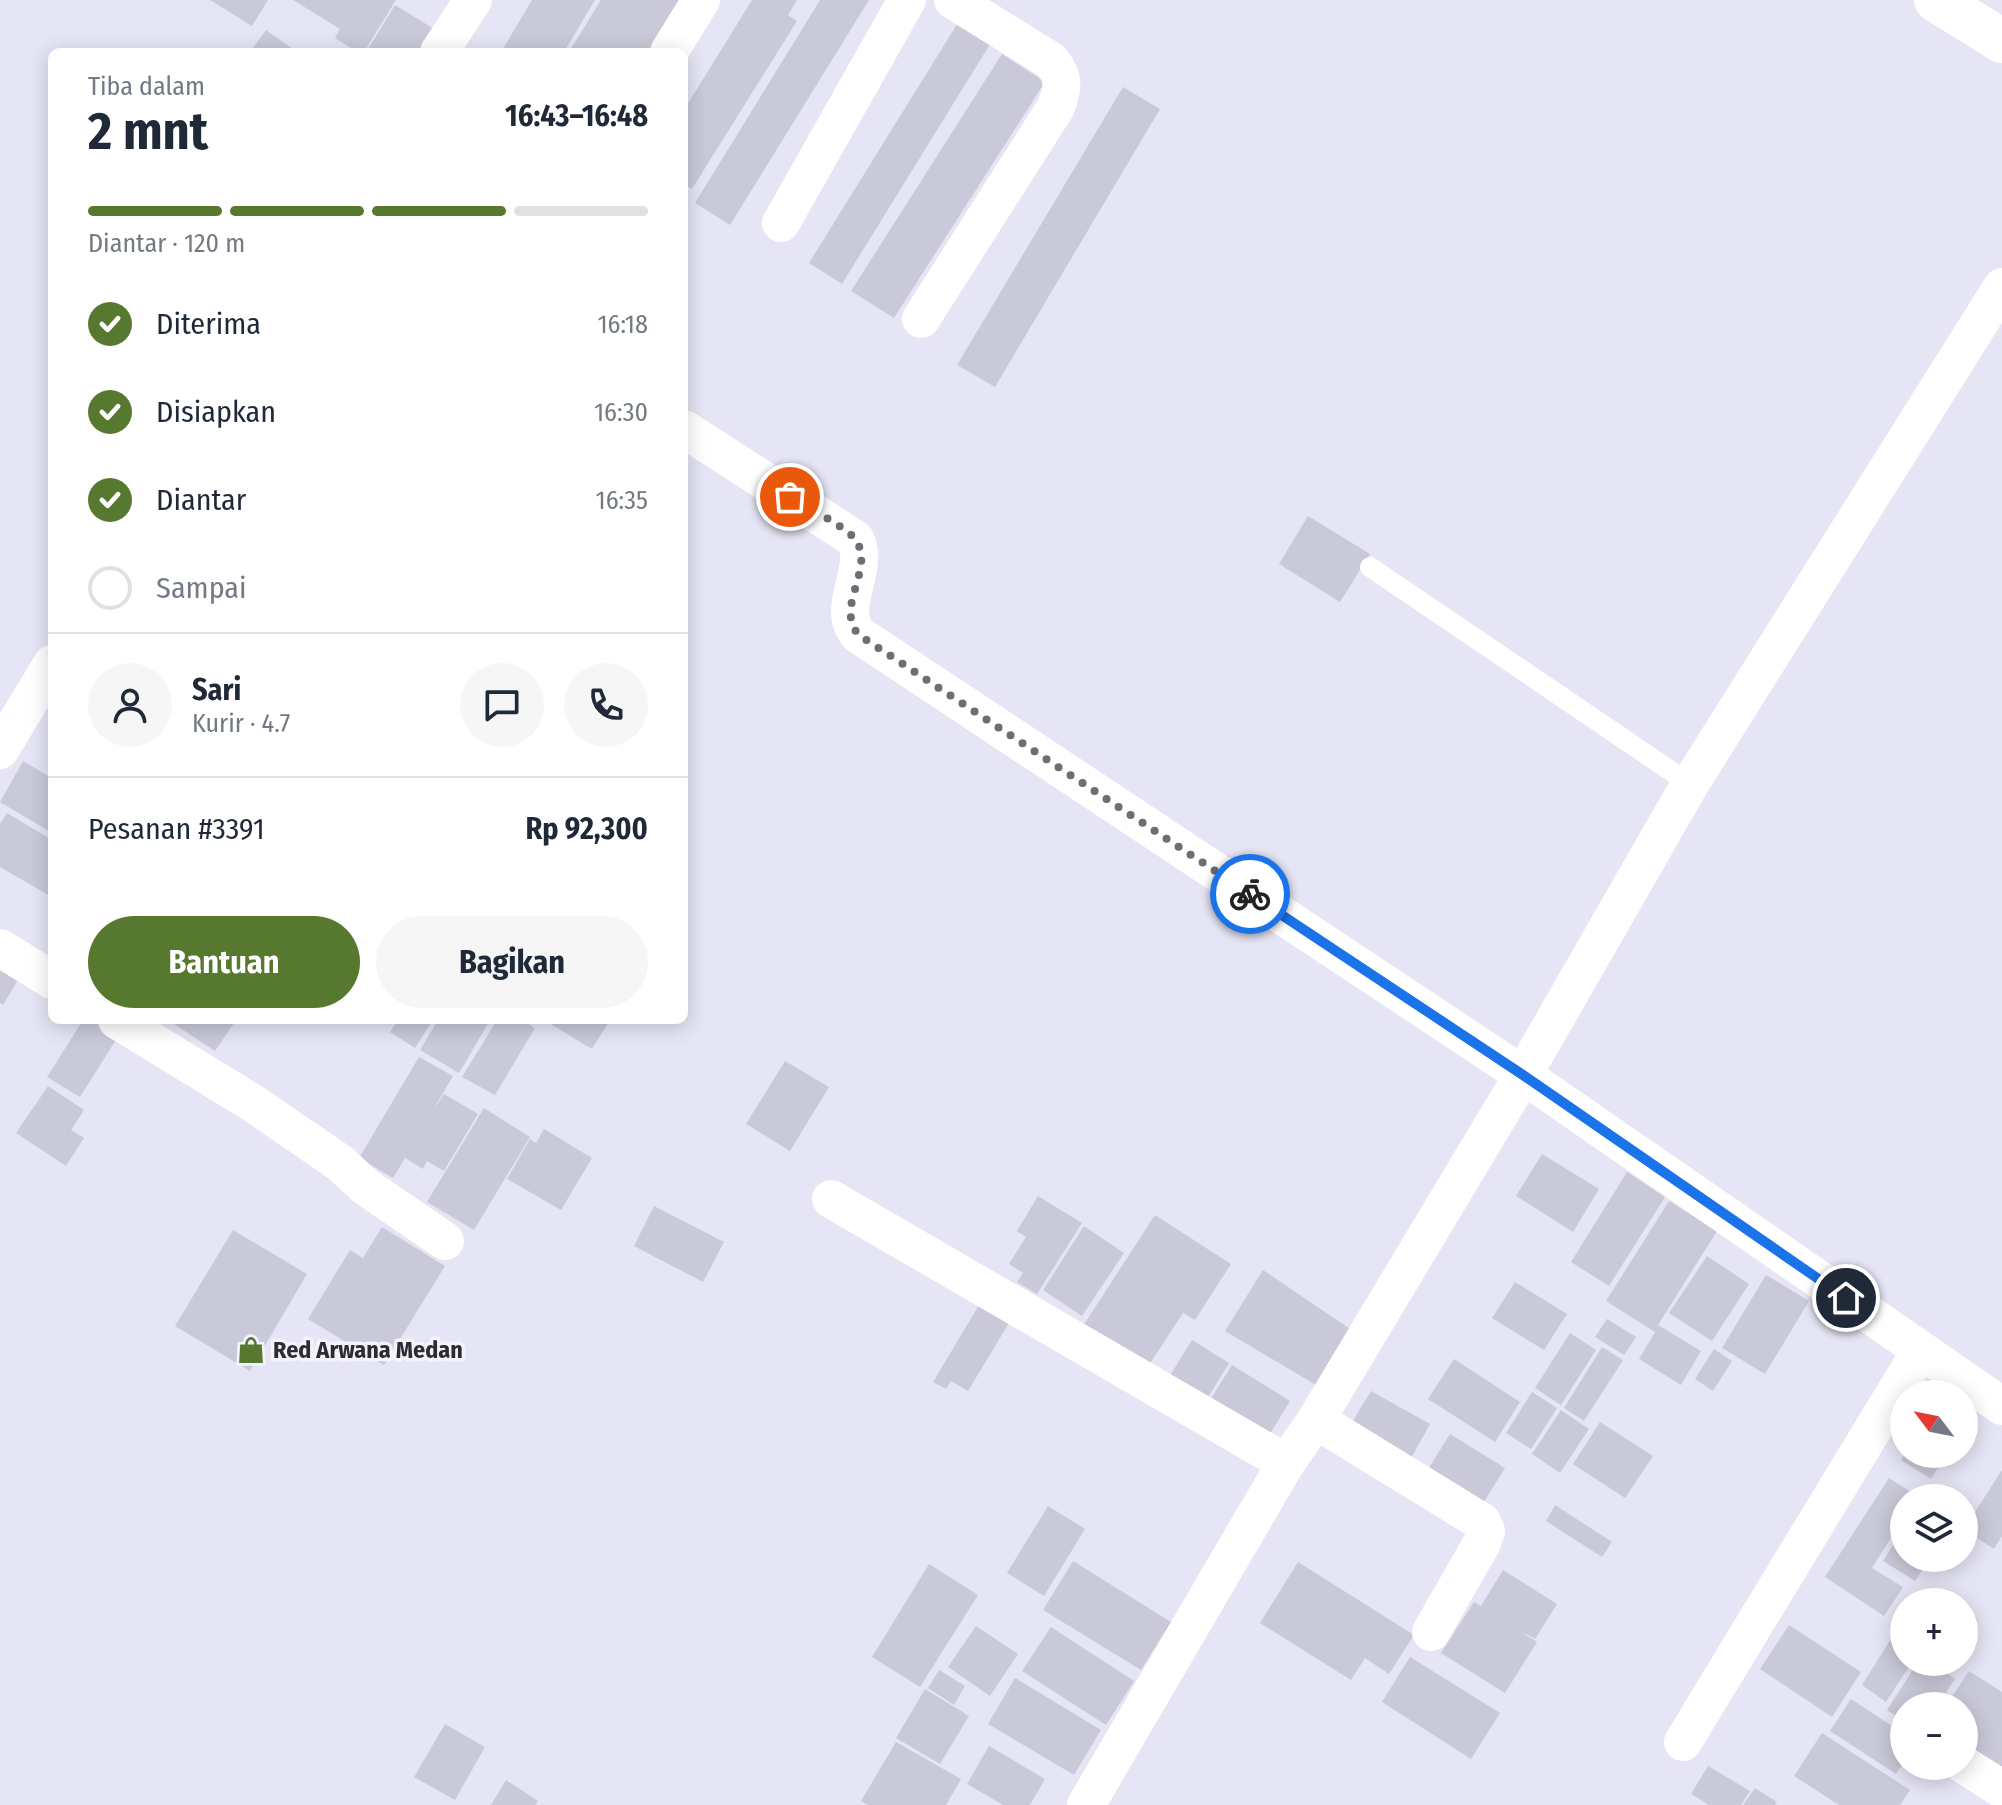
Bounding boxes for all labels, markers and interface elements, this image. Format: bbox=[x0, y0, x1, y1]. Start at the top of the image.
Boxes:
text: Tiba dalam bbox=[88, 71, 205, 102]
text: 16:43–16:48 bbox=[505, 98, 648, 134]
text: 2 mnt bbox=[88, 100, 208, 163]
text: Diantar · 120 m bbox=[88, 228, 245, 259]
icon: check bbox=[88, 302, 132, 346]
text: Diterima bbox=[156, 306, 261, 342]
text: 16:18 bbox=[597, 309, 648, 340]
icon: check bbox=[88, 390, 132, 434]
text: Disiapkan bbox=[156, 394, 276, 430]
text: 16:30 bbox=[594, 397, 648, 428]
pin bbox=[756, 463, 824, 531]
icon: bag bbox=[768, 475, 812, 519]
icon: check bbox=[88, 478, 132, 522]
text: Diantar bbox=[156, 482, 246, 518]
text: 16:35 bbox=[596, 485, 648, 516]
text: Sampai bbox=[156, 570, 247, 606]
button: person bbox=[88, 663, 172, 747]
button: chat bbox=[460, 663, 544, 747]
button: phone bbox=[564, 663, 648, 747]
text: Sari bbox=[192, 672, 241, 708]
text: Kurir · 4.7 bbox=[192, 708, 290, 739]
text: Pesanan #3391 bbox=[88, 811, 265, 847]
text: Rp 92,300 bbox=[525, 811, 648, 847]
courier bbox=[1210, 854, 1290, 934]
icon: bike bbox=[1228, 872, 1272, 916]
button: Bantuan bbox=[88, 916, 360, 1008]
button: Bagikan bbox=[376, 916, 648, 1008]
pin bbox=[1812, 1264, 1880, 1332]
icon: home bbox=[1824, 1276, 1868, 1320]
shop icon: Red Arwana Medan bbox=[236, 1335, 266, 1365]
place label: Red Arwana Medan bbox=[273, 1336, 463, 1364]
north arrow bbox=[1890, 1380, 1978, 1468]
map controls bbox=[1890, 1380, 1978, 1780]
button: layers bbox=[1890, 1484, 1978, 1572]
button: + bbox=[1890, 1588, 1978, 1676]
button: − bbox=[1890, 1692, 1978, 1780]

